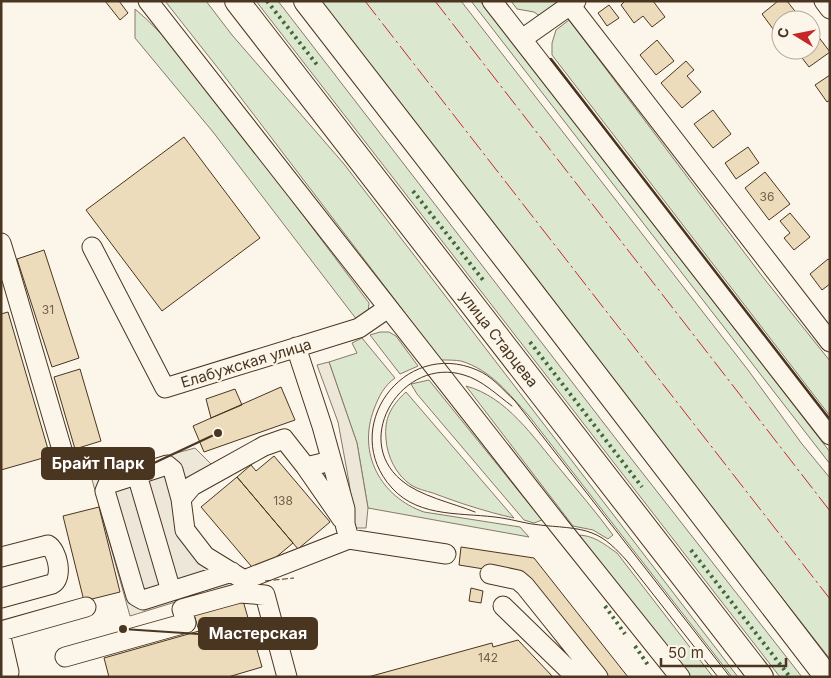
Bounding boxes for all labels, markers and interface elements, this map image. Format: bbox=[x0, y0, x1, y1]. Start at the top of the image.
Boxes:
north arrow bbox=[771, 10, 821, 60]
text: С bbox=[773, 26, 792, 39]
house number: 36 bbox=[760, 189, 774, 204]
street label: улица Старцева bbox=[455, 287, 543, 391]
house number: 31 bbox=[42, 302, 54, 317]
street label: Елабужская улица bbox=[178, 334, 314, 392]
callout: Брайт Парк bbox=[42, 448, 154, 479]
text: Брайт Парк bbox=[52, 453, 145, 473]
house number: 138 bbox=[273, 493, 293, 508]
callout: Мастерская bbox=[199, 618, 317, 649]
text: Мастерская bbox=[209, 623, 307, 643]
scale bar bbox=[661, 636, 786, 668]
text: 50 m bbox=[668, 643, 704, 662]
house number: 142 bbox=[478, 650, 498, 665]

